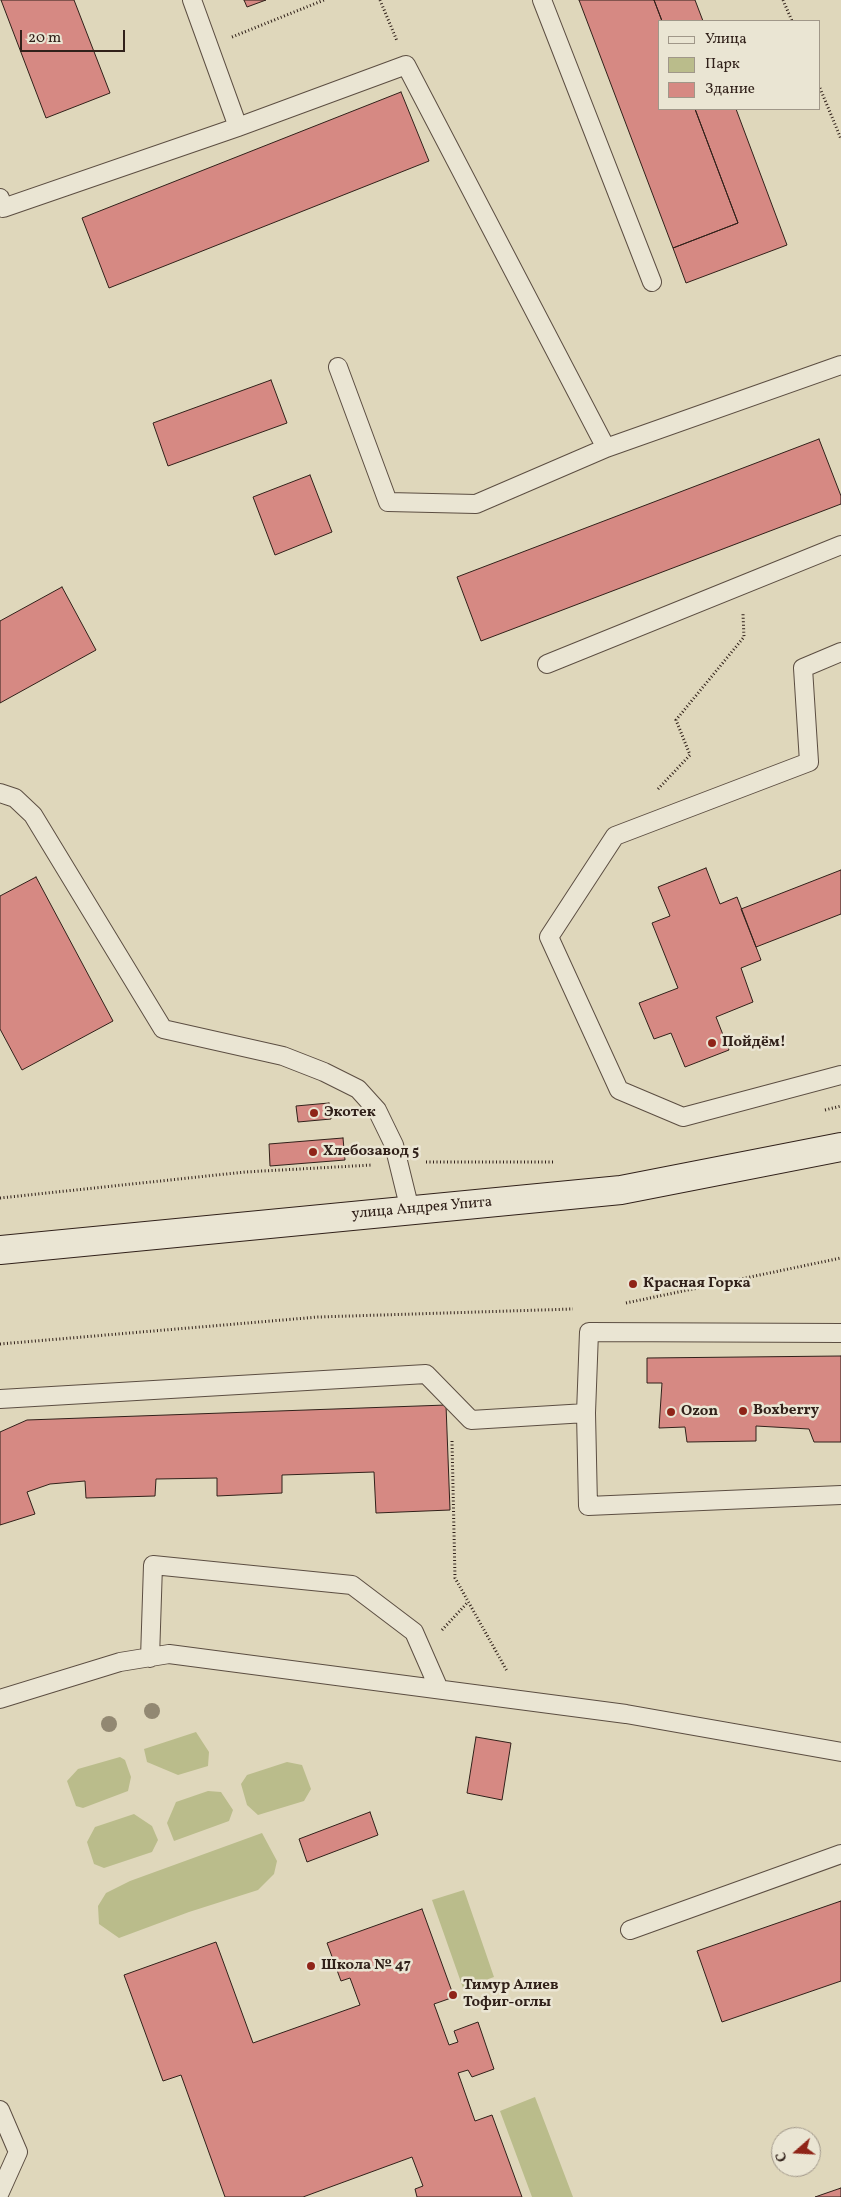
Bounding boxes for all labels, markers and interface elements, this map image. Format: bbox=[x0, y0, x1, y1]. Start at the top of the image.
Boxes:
scale bar bbox=[22, 20, 128, 52]
legend bbox=[658, 20, 821, 110]
text: 20 m bbox=[28, 28, 61, 49]
text: Улица bbox=[705, 29, 747, 50]
text: Парк bbox=[705, 54, 740, 75]
text: Здание bbox=[705, 79, 755, 100]
place label: Пойдём! bbox=[722, 1034, 786, 1052]
marker: Пойдём! bbox=[706, 1037, 718, 1049]
place label: Экотек bbox=[324, 1104, 376, 1122]
marker: Экотек bbox=[308, 1107, 320, 1119]
place label: Хлебозавод 5 bbox=[323, 1143, 419, 1161]
marker: Хлебозавод 5 bbox=[307, 1146, 319, 1158]
street label: улица Андрея Упита bbox=[351, 1194, 493, 1224]
place label: Красная Горка bbox=[643, 1275, 751, 1293]
marker: Красная Горка bbox=[627, 1278, 639, 1290]
place label: Boxberry bbox=[753, 1402, 819, 1420]
place label: Ozon bbox=[681, 1403, 718, 1421]
marker: Boxberry bbox=[737, 1405, 749, 1417]
marker: Ozon bbox=[665, 1406, 677, 1418]
place label: Школа № 47 bbox=[321, 1957, 411, 1975]
marker: Школа № 47 bbox=[305, 1960, 317, 1972]
place label: Тимур Алиев Тофиг-оглы bbox=[463, 1977, 559, 2012]
marker: Тимур Алиев Тофиг-оглы bbox=[447, 1989, 459, 2001]
north arrow bbox=[771, 2127, 821, 2177]
text: С bbox=[772, 2149, 793, 2164]

